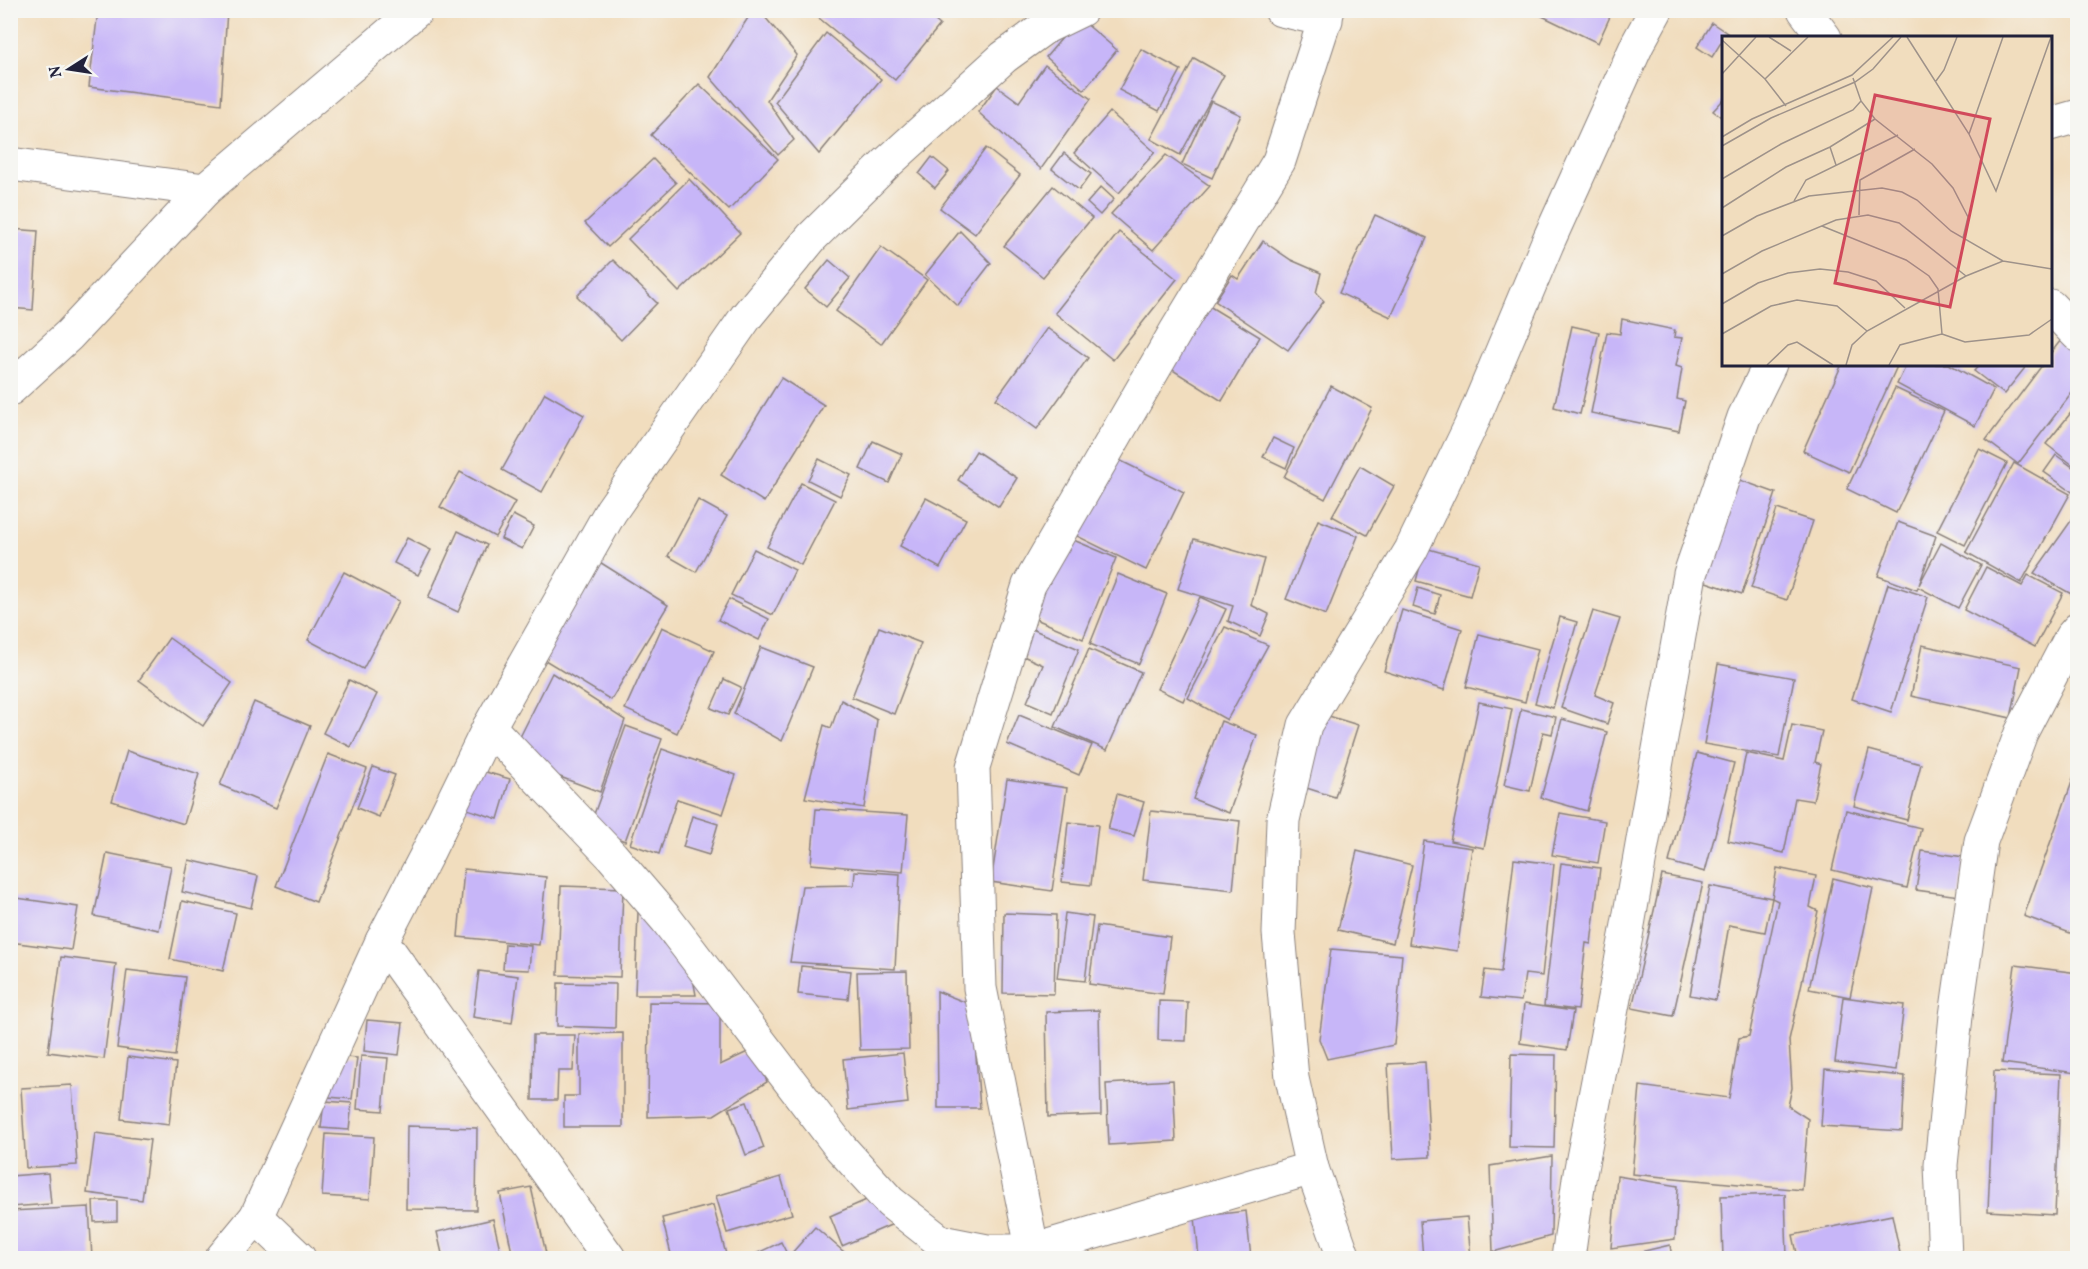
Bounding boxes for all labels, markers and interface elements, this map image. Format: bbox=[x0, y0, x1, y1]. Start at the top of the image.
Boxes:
inset map bbox=[1722, 36, 2052, 366]
north arrow bbox=[39, 39, 99, 99]
text: N bbox=[44, 63, 68, 80]

